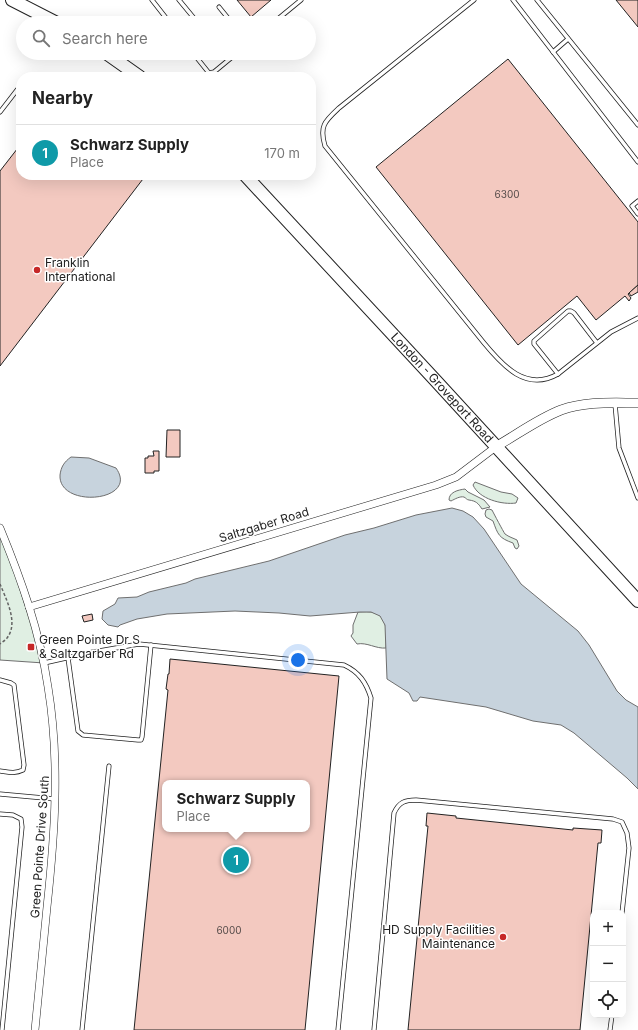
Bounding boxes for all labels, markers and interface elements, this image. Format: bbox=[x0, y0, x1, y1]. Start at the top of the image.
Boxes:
search box bbox=[16, 16, 316, 60]
icon: search bbox=[30, 27, 52, 49]
text: Search here bbox=[62, 29, 148, 48]
text: Nearby bbox=[32, 88, 93, 108]
text: Schwarz Supply bbox=[70, 135, 189, 154]
text: 1 bbox=[42, 145, 48, 161]
text: 170 m bbox=[264, 145, 300, 161]
text: Place bbox=[70, 154, 104, 170]
house number: 6300 bbox=[495, 188, 520, 200]
place label: Franklin International bbox=[45, 255, 115, 284]
marker: Franklin International bbox=[32, 265, 42, 275]
street label: London - Groveport Road bbox=[388, 329, 497, 446]
street label: Saltzgaber Road bbox=[217, 504, 311, 545]
place label: Green Pointe Dr S & Saltzgarber Rd bbox=[39, 632, 140, 661]
marker: Green Pointe Dr S & Saltzgarber Rd bbox=[26, 642, 36, 652]
your location bbox=[288, 650, 308, 670]
street label: Green Pointe Drive South bbox=[27, 775, 52, 919]
popup bbox=[162, 780, 310, 832]
text: Schwarz Supply bbox=[177, 789, 295, 808]
text: Place bbox=[177, 808, 210, 824]
pin: 1 bbox=[223, 845, 249, 875]
map controls bbox=[590, 910, 626, 1018]
button: + bbox=[590, 910, 626, 946]
place label: HD Supply Facilities Maintenance bbox=[382, 922, 495, 951]
house number: 6000 bbox=[216, 924, 242, 936]
marker: HD Supply Facilities Maintenance bbox=[498, 932, 508, 942]
button: − bbox=[590, 946, 626, 982]
button: locate bbox=[590, 982, 626, 1018]

